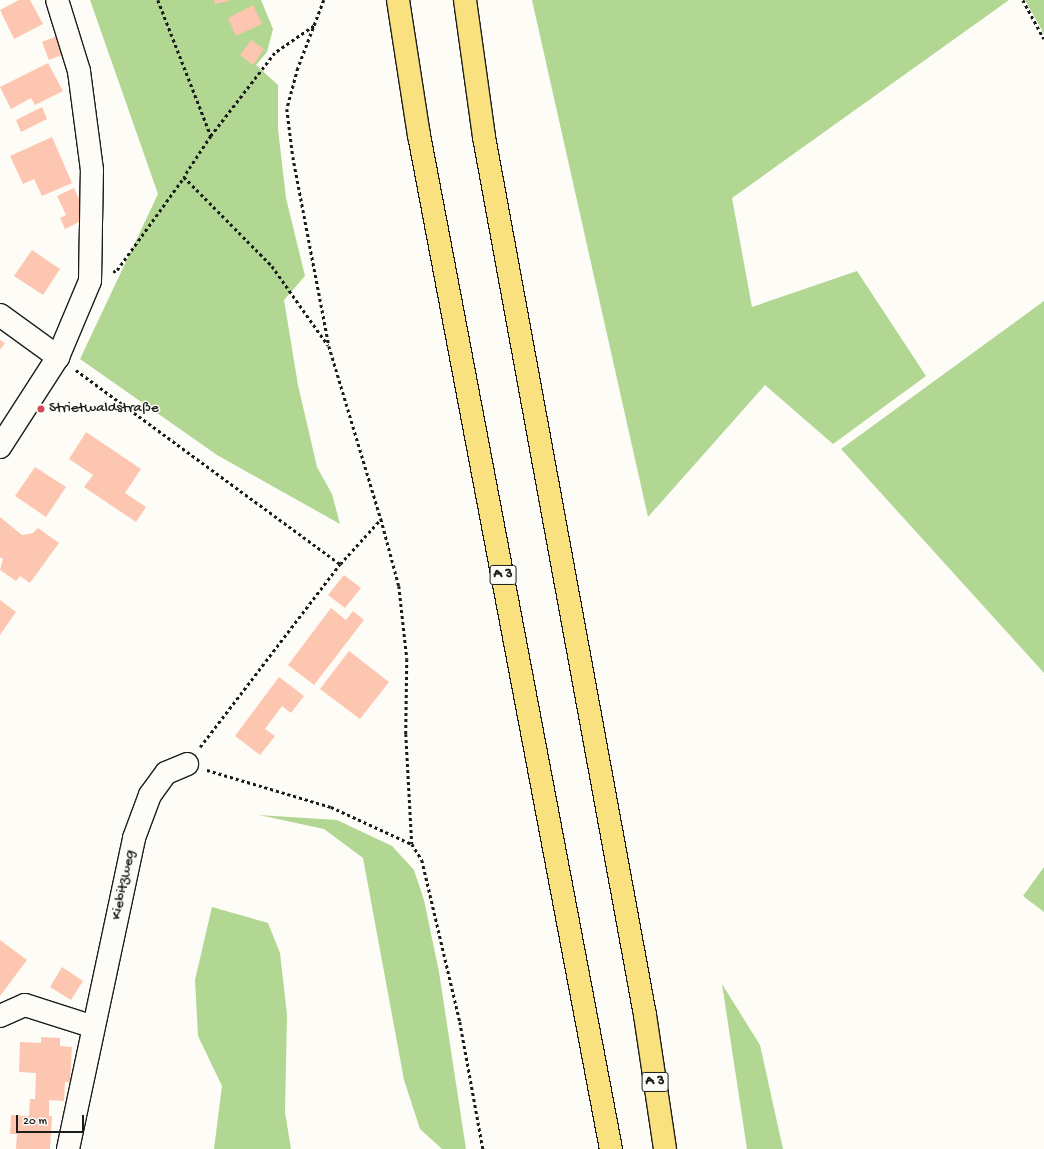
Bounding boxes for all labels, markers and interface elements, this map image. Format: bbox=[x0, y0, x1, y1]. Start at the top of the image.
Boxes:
place label: Strietwaldstraße bbox=[49, 400, 159, 418]
marker: Strietwaldstraße bbox=[36, 404, 46, 414]
road number: A 3 bbox=[489, 563, 517, 587]
street label: Kiebitzweg bbox=[108, 848, 140, 922]
road number: A 3 bbox=[641, 1070, 669, 1094]
scale bar bbox=[18, 1107, 86, 1133]
text: 20 m bbox=[23, 1115, 47, 1129]

